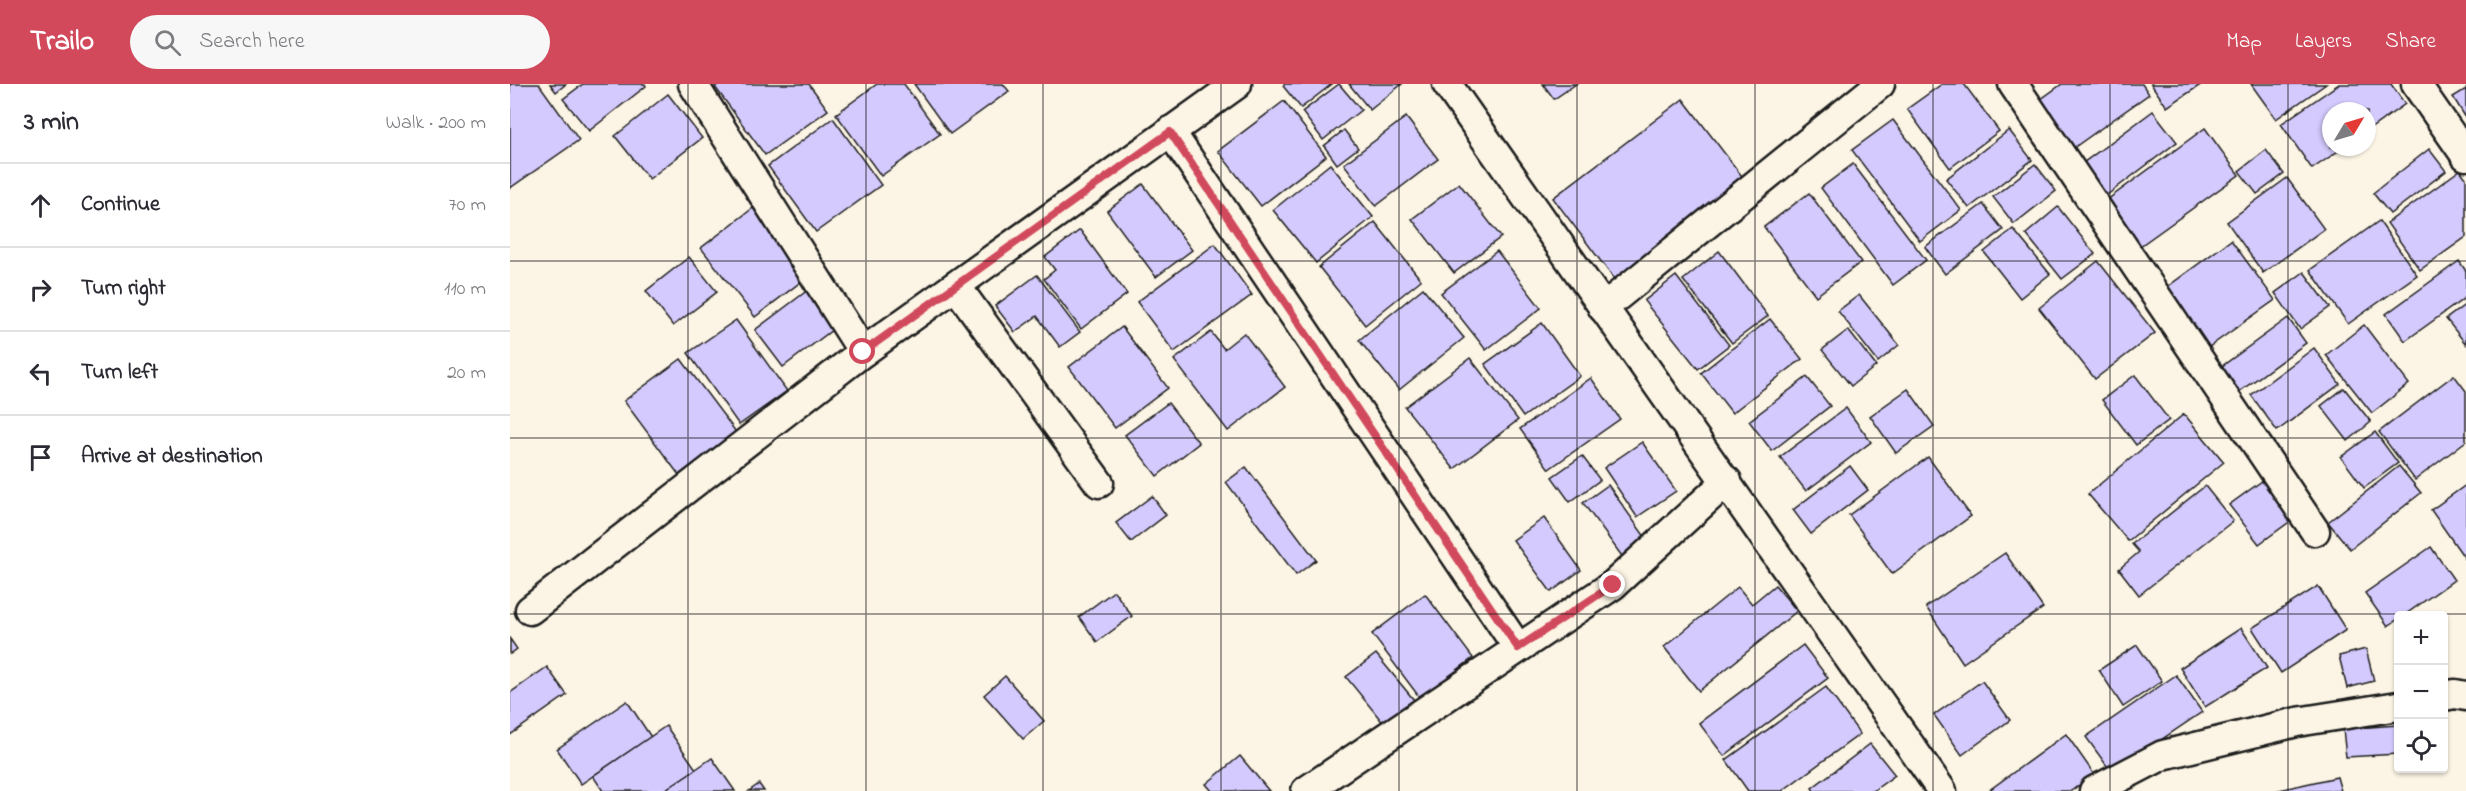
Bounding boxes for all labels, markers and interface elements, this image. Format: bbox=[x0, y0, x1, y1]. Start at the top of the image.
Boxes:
search box bbox=[130, 15, 550, 69]
text: Trailo bbox=[30, 22, 94, 63]
icon: search bbox=[151, 26, 184, 59]
text: Search here bbox=[199, 26, 305, 58]
text: Map bbox=[2226, 27, 2262, 57]
text: Layers bbox=[2295, 27, 2352, 57]
text: Share bbox=[2385, 27, 2436, 57]
north arrow bbox=[2322, 102, 2376, 156]
text: 3 min bbox=[24, 104, 79, 142]
text: Walk · 200 m bbox=[386, 109, 486, 138]
icon: ahead bbox=[24, 189, 57, 222]
text: Continue bbox=[81, 189, 160, 221]
text: 70 m bbox=[449, 191, 486, 220]
icon: right bbox=[24, 273, 57, 306]
text: Turn right bbox=[81, 273, 166, 305]
text: 110 m bbox=[444, 275, 486, 304]
route start bbox=[849, 338, 875, 364]
icon: left bbox=[24, 357, 57, 390]
text: Turn left bbox=[81, 357, 158, 389]
text: 20 m bbox=[447, 359, 486, 388]
icon: arrive bbox=[24, 441, 57, 474]
text: Arrive at destination bbox=[81, 441, 263, 473]
route end bbox=[1599, 571, 1625, 597]
map controls bbox=[2394, 611, 2448, 773]
button: + bbox=[2394, 611, 2448, 665]
button: − bbox=[2394, 665, 2448, 719]
button: locate bbox=[2394, 719, 2448, 773]

